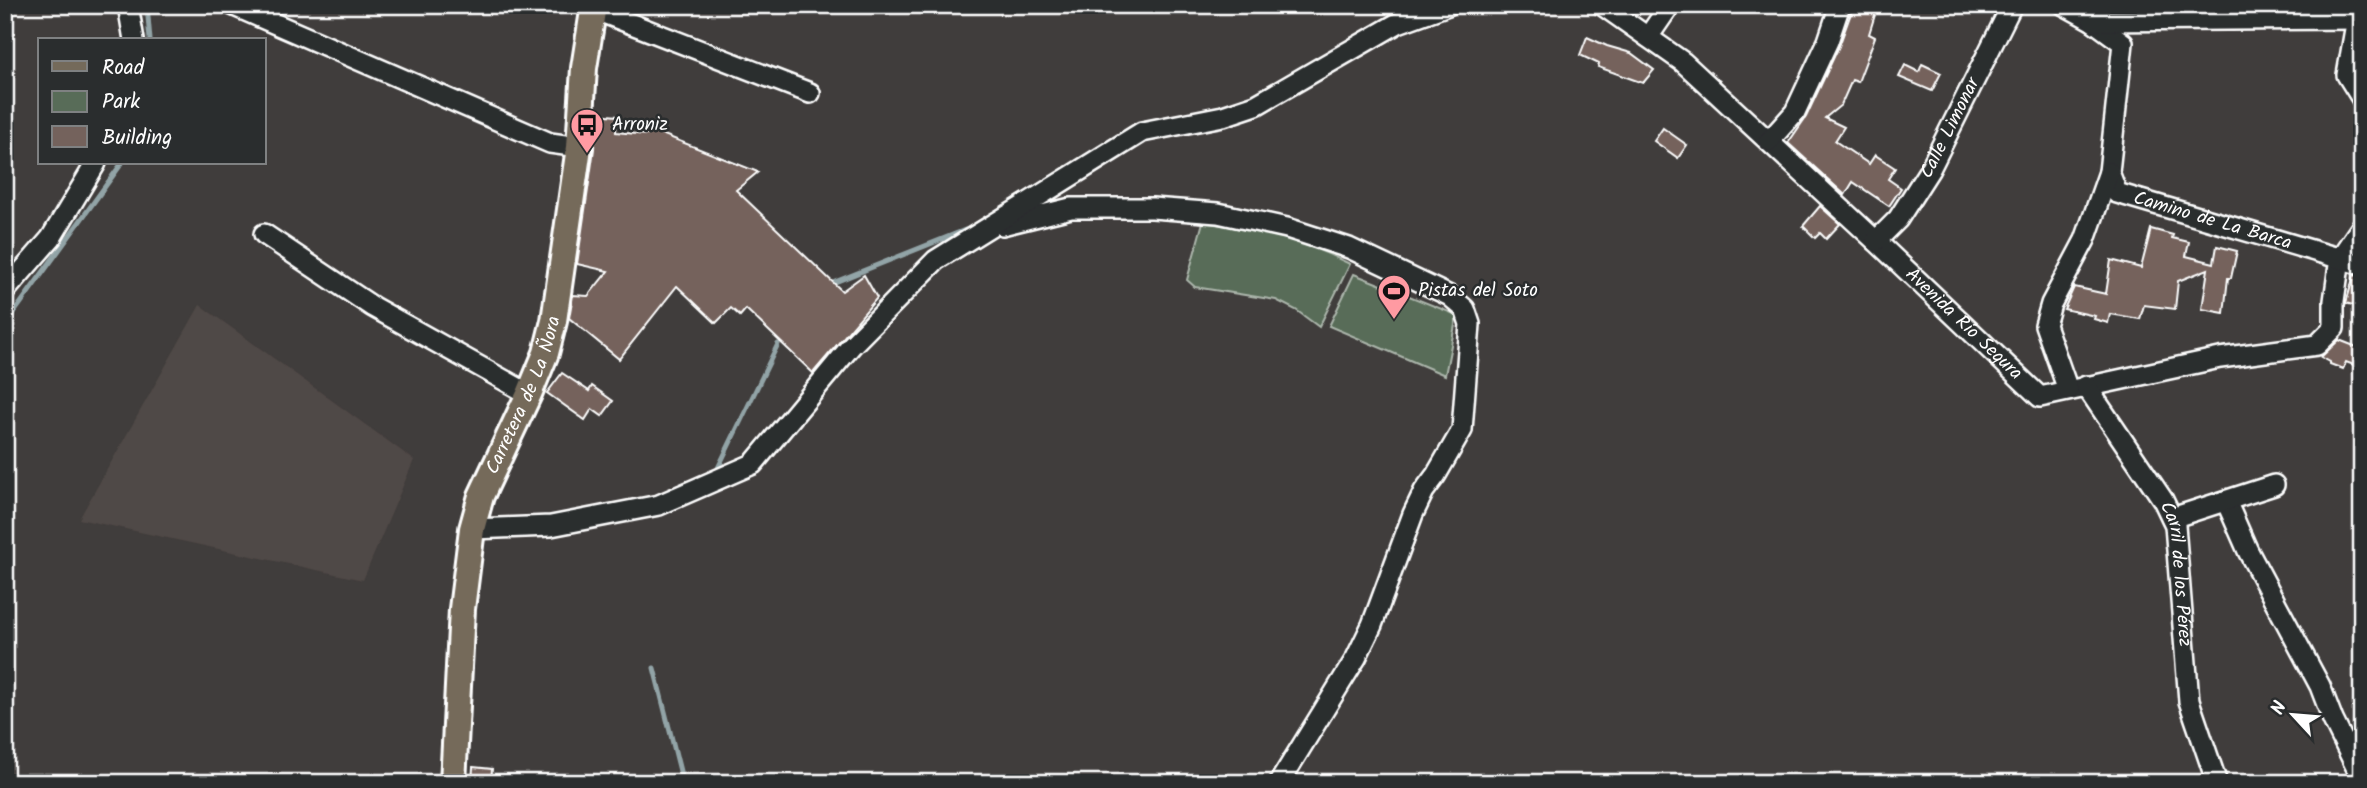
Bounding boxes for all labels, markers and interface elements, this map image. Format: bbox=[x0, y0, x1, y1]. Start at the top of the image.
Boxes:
legend bbox=[38, 38, 266, 164]
text: Road bbox=[102, 52, 145, 85]
street label: Calle Limonar bbox=[1912, 71, 1989, 185]
text: Park bbox=[102, 86, 140, 119]
bus stop icon: Arroniz bbox=[568, 106, 606, 155]
place label: Arroniz bbox=[612, 110, 668, 140]
text: Building bbox=[102, 122, 172, 155]
street label: Camino de La Barca bbox=[2130, 184, 2295, 259]
street label: Avenida Río Segura bbox=[1898, 261, 2029, 388]
sports icon: Pistas del Soto bbox=[1375, 272, 1413, 321]
place label: Pistas del Soto bbox=[1418, 276, 1538, 306]
street label: Carretera de La Ñora bbox=[478, 314, 570, 480]
street label: Carril de los Pérez bbox=[2151, 496, 2200, 648]
north arrow bbox=[2258, 680, 2328, 750]
text: N bbox=[2263, 696, 2296, 720]

